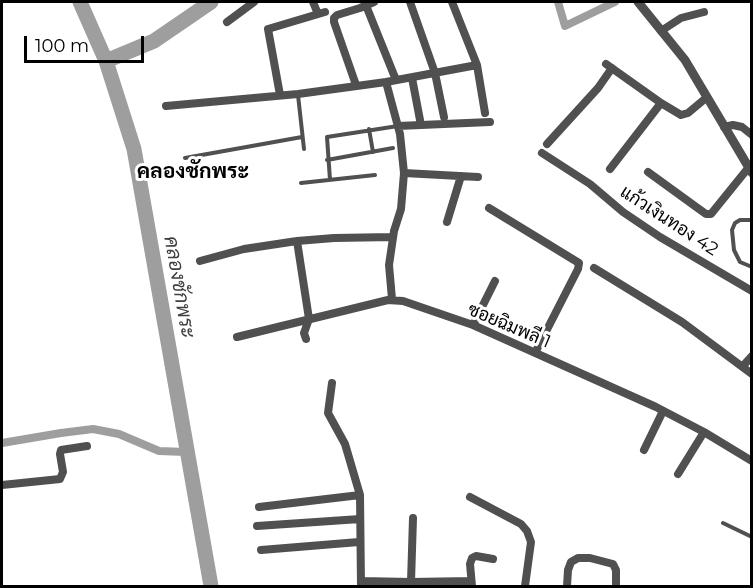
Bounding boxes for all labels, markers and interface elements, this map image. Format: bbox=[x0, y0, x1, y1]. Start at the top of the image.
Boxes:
scale bar bbox=[27, 24, 147, 62]
text: 100 m bbox=[35, 35, 89, 57]
district label: คลองชักพระ bbox=[137, 159, 249, 185]
street label: แก้วเงินทอง 42 bbox=[616, 181, 722, 261]
water label: คลองชักพระ bbox=[158, 234, 200, 340]
street label: ซอยฉิมพลี 1 bbox=[464, 299, 554, 353]

